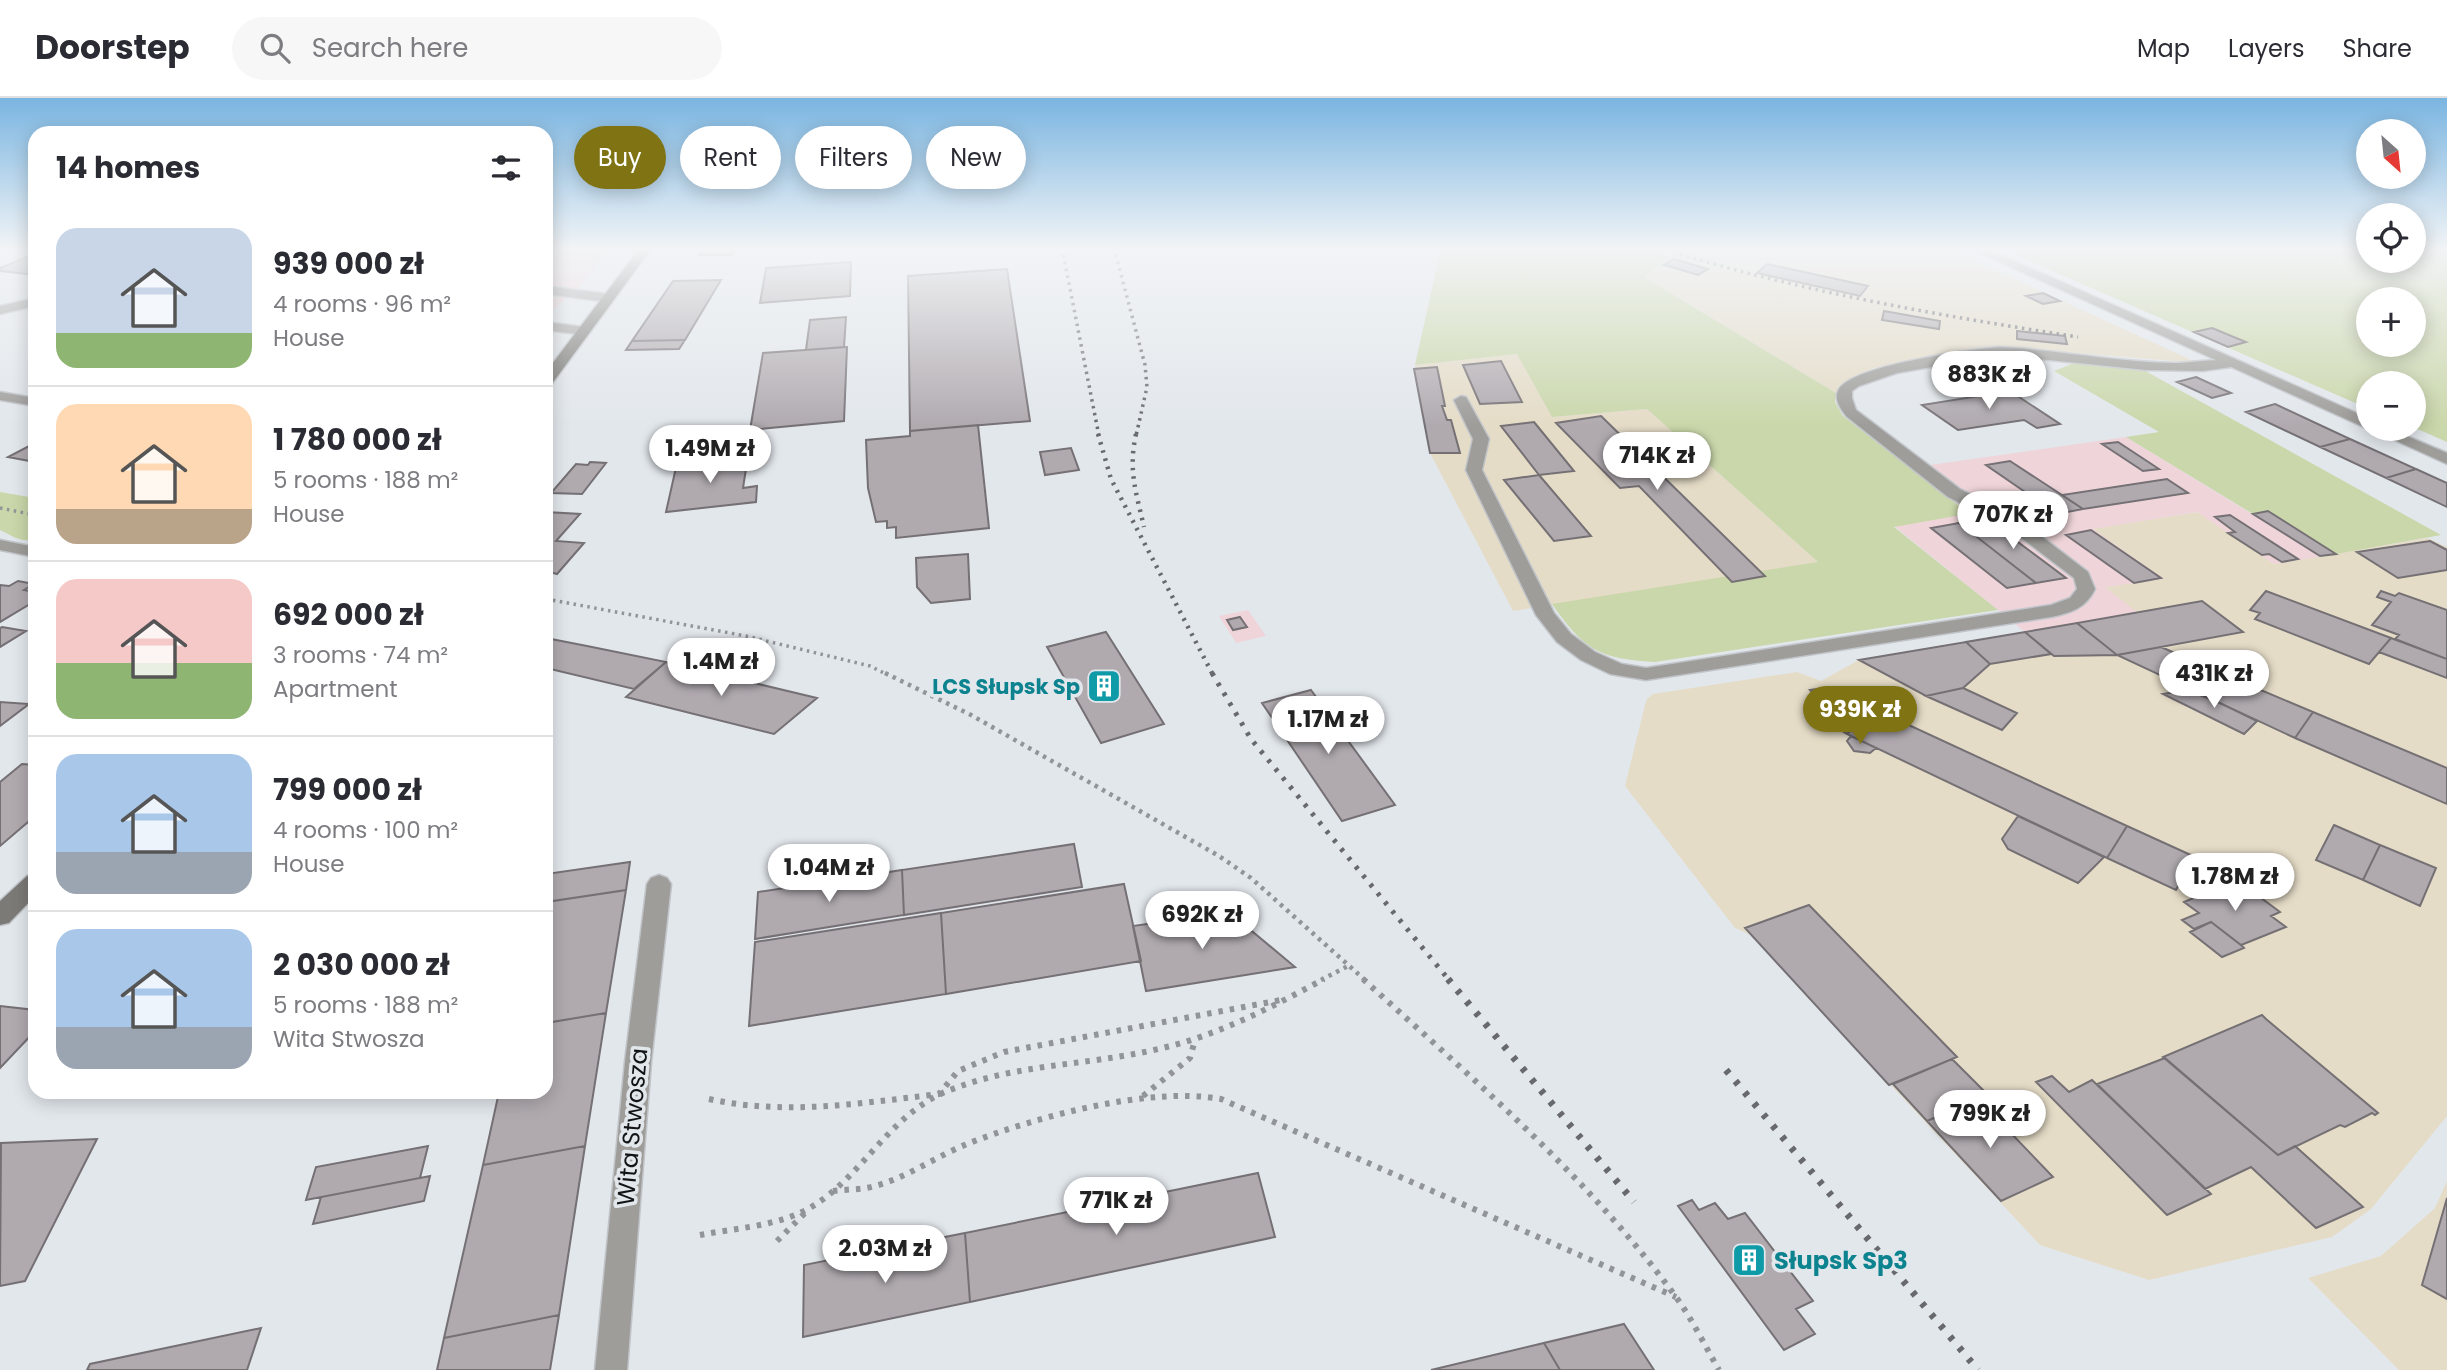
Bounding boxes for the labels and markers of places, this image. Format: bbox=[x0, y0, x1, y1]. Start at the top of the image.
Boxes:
pin: 883K zł bbox=[1924, 352, 2054, 411]
pin: 1.49M zł bbox=[638, 426, 782, 485]
pin: 714K zł bbox=[1592, 432, 1722, 492]
pin: 707K zł bbox=[1948, 491, 2078, 551]
pin: 1.4M zł bbox=[656, 638, 786, 698]
pin: 431K zł bbox=[2149, 650, 2279, 710]
building icon: LCS Słupsk Sp bbox=[1085, 667, 1123, 705]
place label: LCS Słupsk Sp bbox=[932, 672, 1080, 701]
pin: 939K zł bbox=[1795, 686, 1925, 746]
pin: 1.17M zł bbox=[1256, 696, 1400, 756]
pin: 1.04M zł bbox=[757, 844, 901, 904]
pin: 1.78M zł bbox=[2163, 854, 2307, 913]
pin: 692K zł bbox=[1137, 892, 1267, 951]
pin: 799K zł bbox=[1925, 1090, 2055, 1150]
pin: 771K zł bbox=[1051, 1178, 1181, 1237]
pin: 2.03M zł bbox=[813, 1226, 957, 1285]
building icon: Słupsk Sp3 bbox=[1730, 1241, 1768, 1279]
place label: Słupsk Sp3 bbox=[1774, 1244, 1908, 1277]

